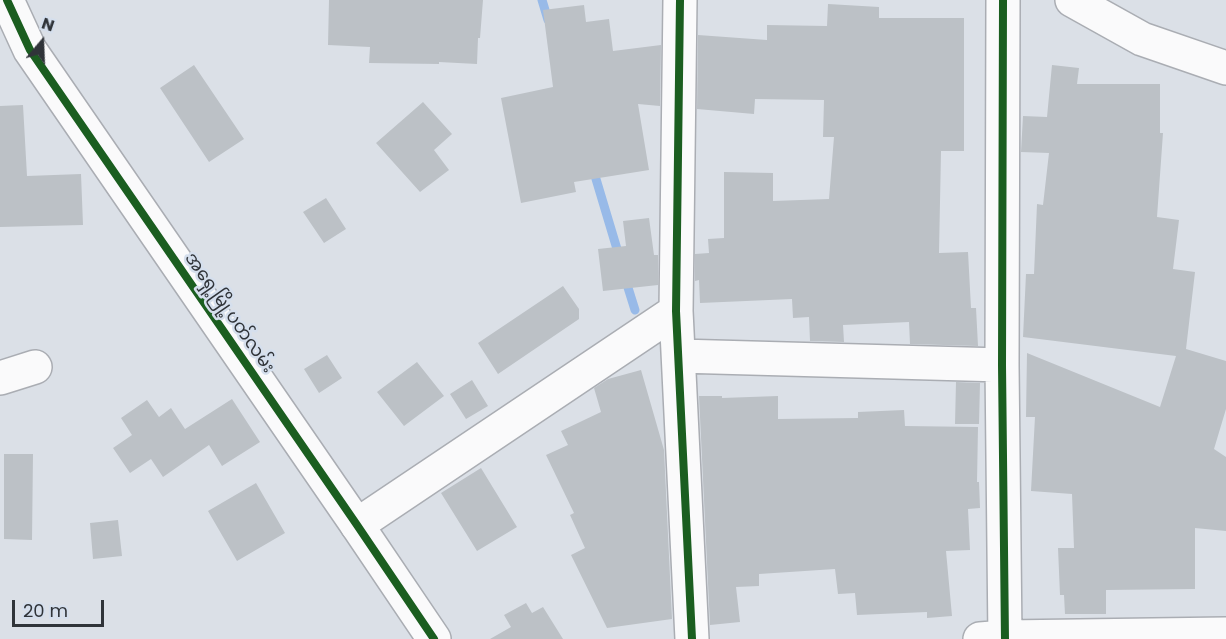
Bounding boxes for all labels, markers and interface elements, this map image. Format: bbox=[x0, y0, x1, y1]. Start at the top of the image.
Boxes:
north arrow bbox=[12, 12, 72, 72]
text: N bbox=[39, 12, 57, 37]
street label: အရှေ့မြို့ပတ်လမ်း bbox=[179, 249, 279, 377]
scale bar bbox=[15, 588, 106, 626]
text: 20 m bbox=[23, 598, 68, 623]

